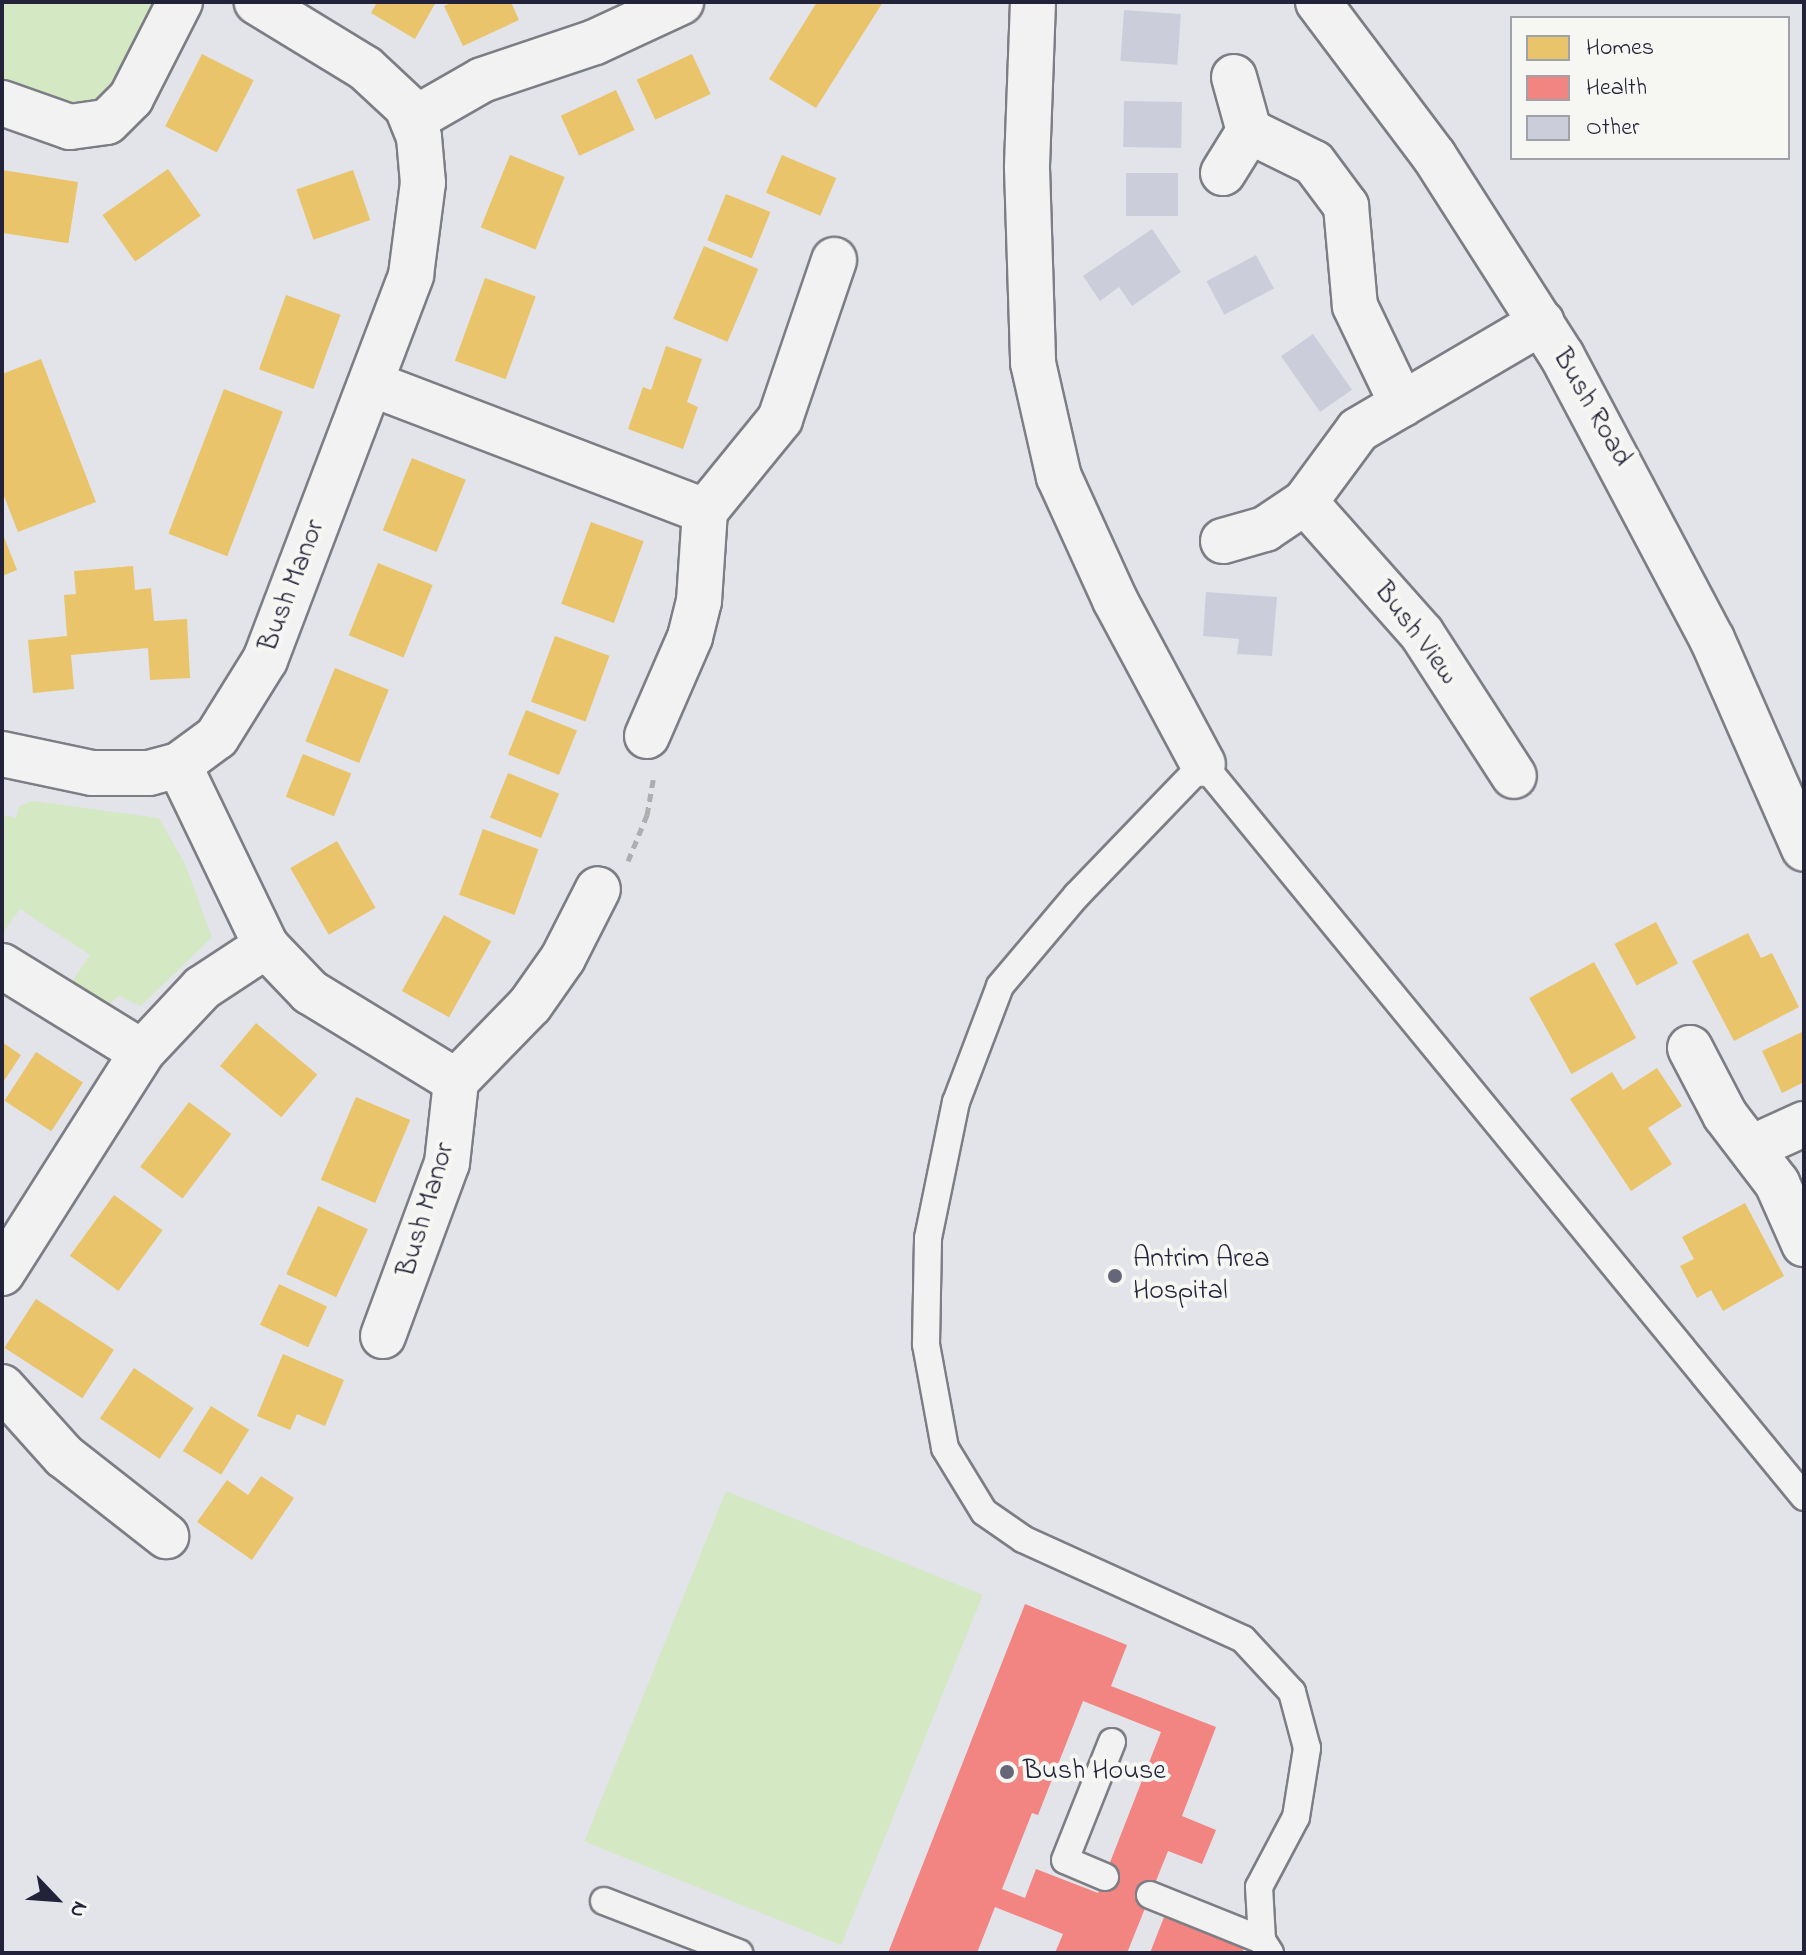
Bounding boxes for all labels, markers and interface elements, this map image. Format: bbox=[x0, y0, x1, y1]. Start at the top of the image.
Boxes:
legend bbox=[1510, 16, 1790, 160]
text: Homes bbox=[1586, 31, 1654, 66]
text: Health bbox=[1586, 71, 1647, 106]
text: Other bbox=[1586, 111, 1639, 146]
street label: Bush Road bbox=[1544, 343, 1638, 473]
street label: Bush Manor bbox=[253, 515, 333, 657]
street label: Bush View bbox=[1366, 576, 1464, 692]
street label: Bush Manor bbox=[391, 1139, 463, 1281]
place label: Antrim Area Hospital bbox=[1133, 1243, 1269, 1309]
marker: Antrim Area Hospital bbox=[1104, 1265, 1126, 1287]
place label: Bush House bbox=[1023, 1755, 1166, 1789]
marker: Bush House bbox=[998, 1763, 1016, 1781]
north arrow bbox=[16, 1859, 96, 1939]
text: N bbox=[60, 1896, 95, 1923]

